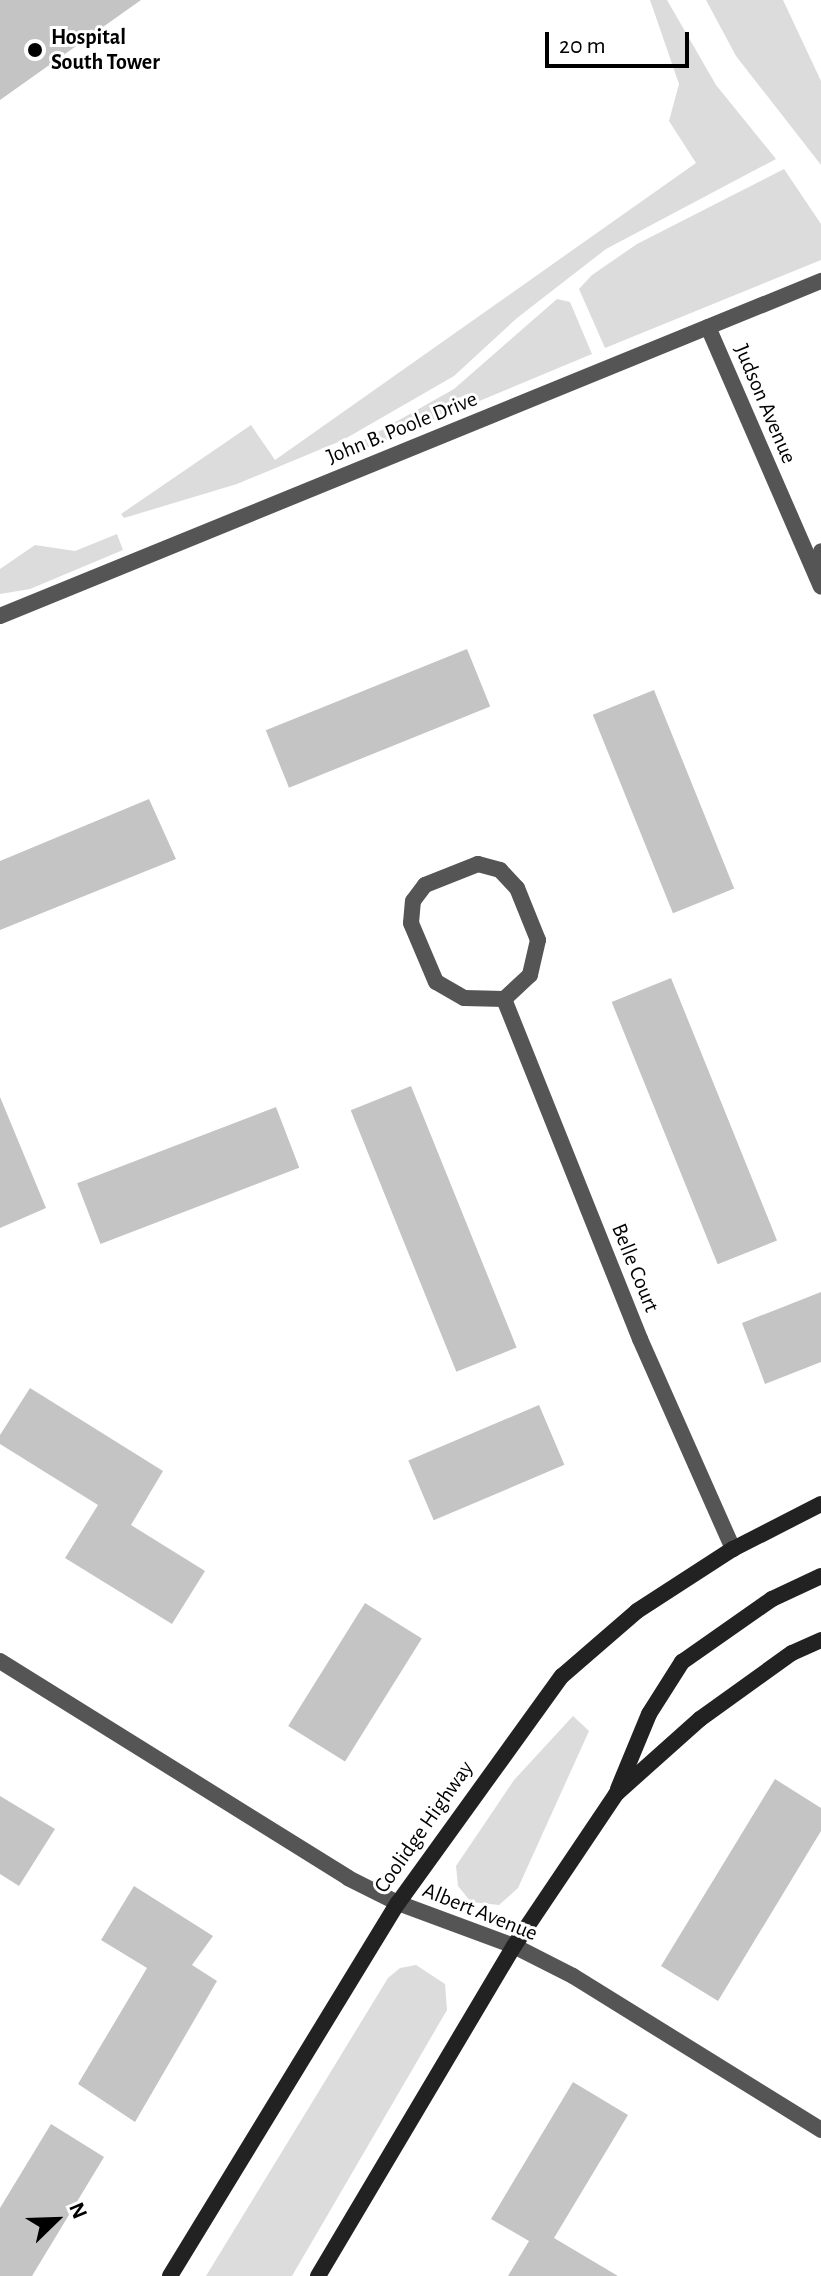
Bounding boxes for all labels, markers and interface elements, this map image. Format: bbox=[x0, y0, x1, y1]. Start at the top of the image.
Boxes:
scale bar bbox=[549, 16, 693, 66]
place label: Hospital South Tower bbox=[51, 24, 160, 76]
text: 20 m bbox=[559, 34, 606, 58]
marker: Hospital South Tower bbox=[26, 41, 44, 59]
street label: Judson Avenue bbox=[728, 340, 802, 468]
street label: John B. Poole Drive bbox=[323, 386, 481, 470]
street label: Belle Court bbox=[605, 1220, 665, 1316]
street label: Coolidge Highway bbox=[369, 1756, 479, 1898]
street label: Albert Avenue bbox=[419, 1877, 541, 1947]
north arrow bbox=[16, 2180, 96, 2260]
text: N bbox=[65, 2199, 91, 2222]

